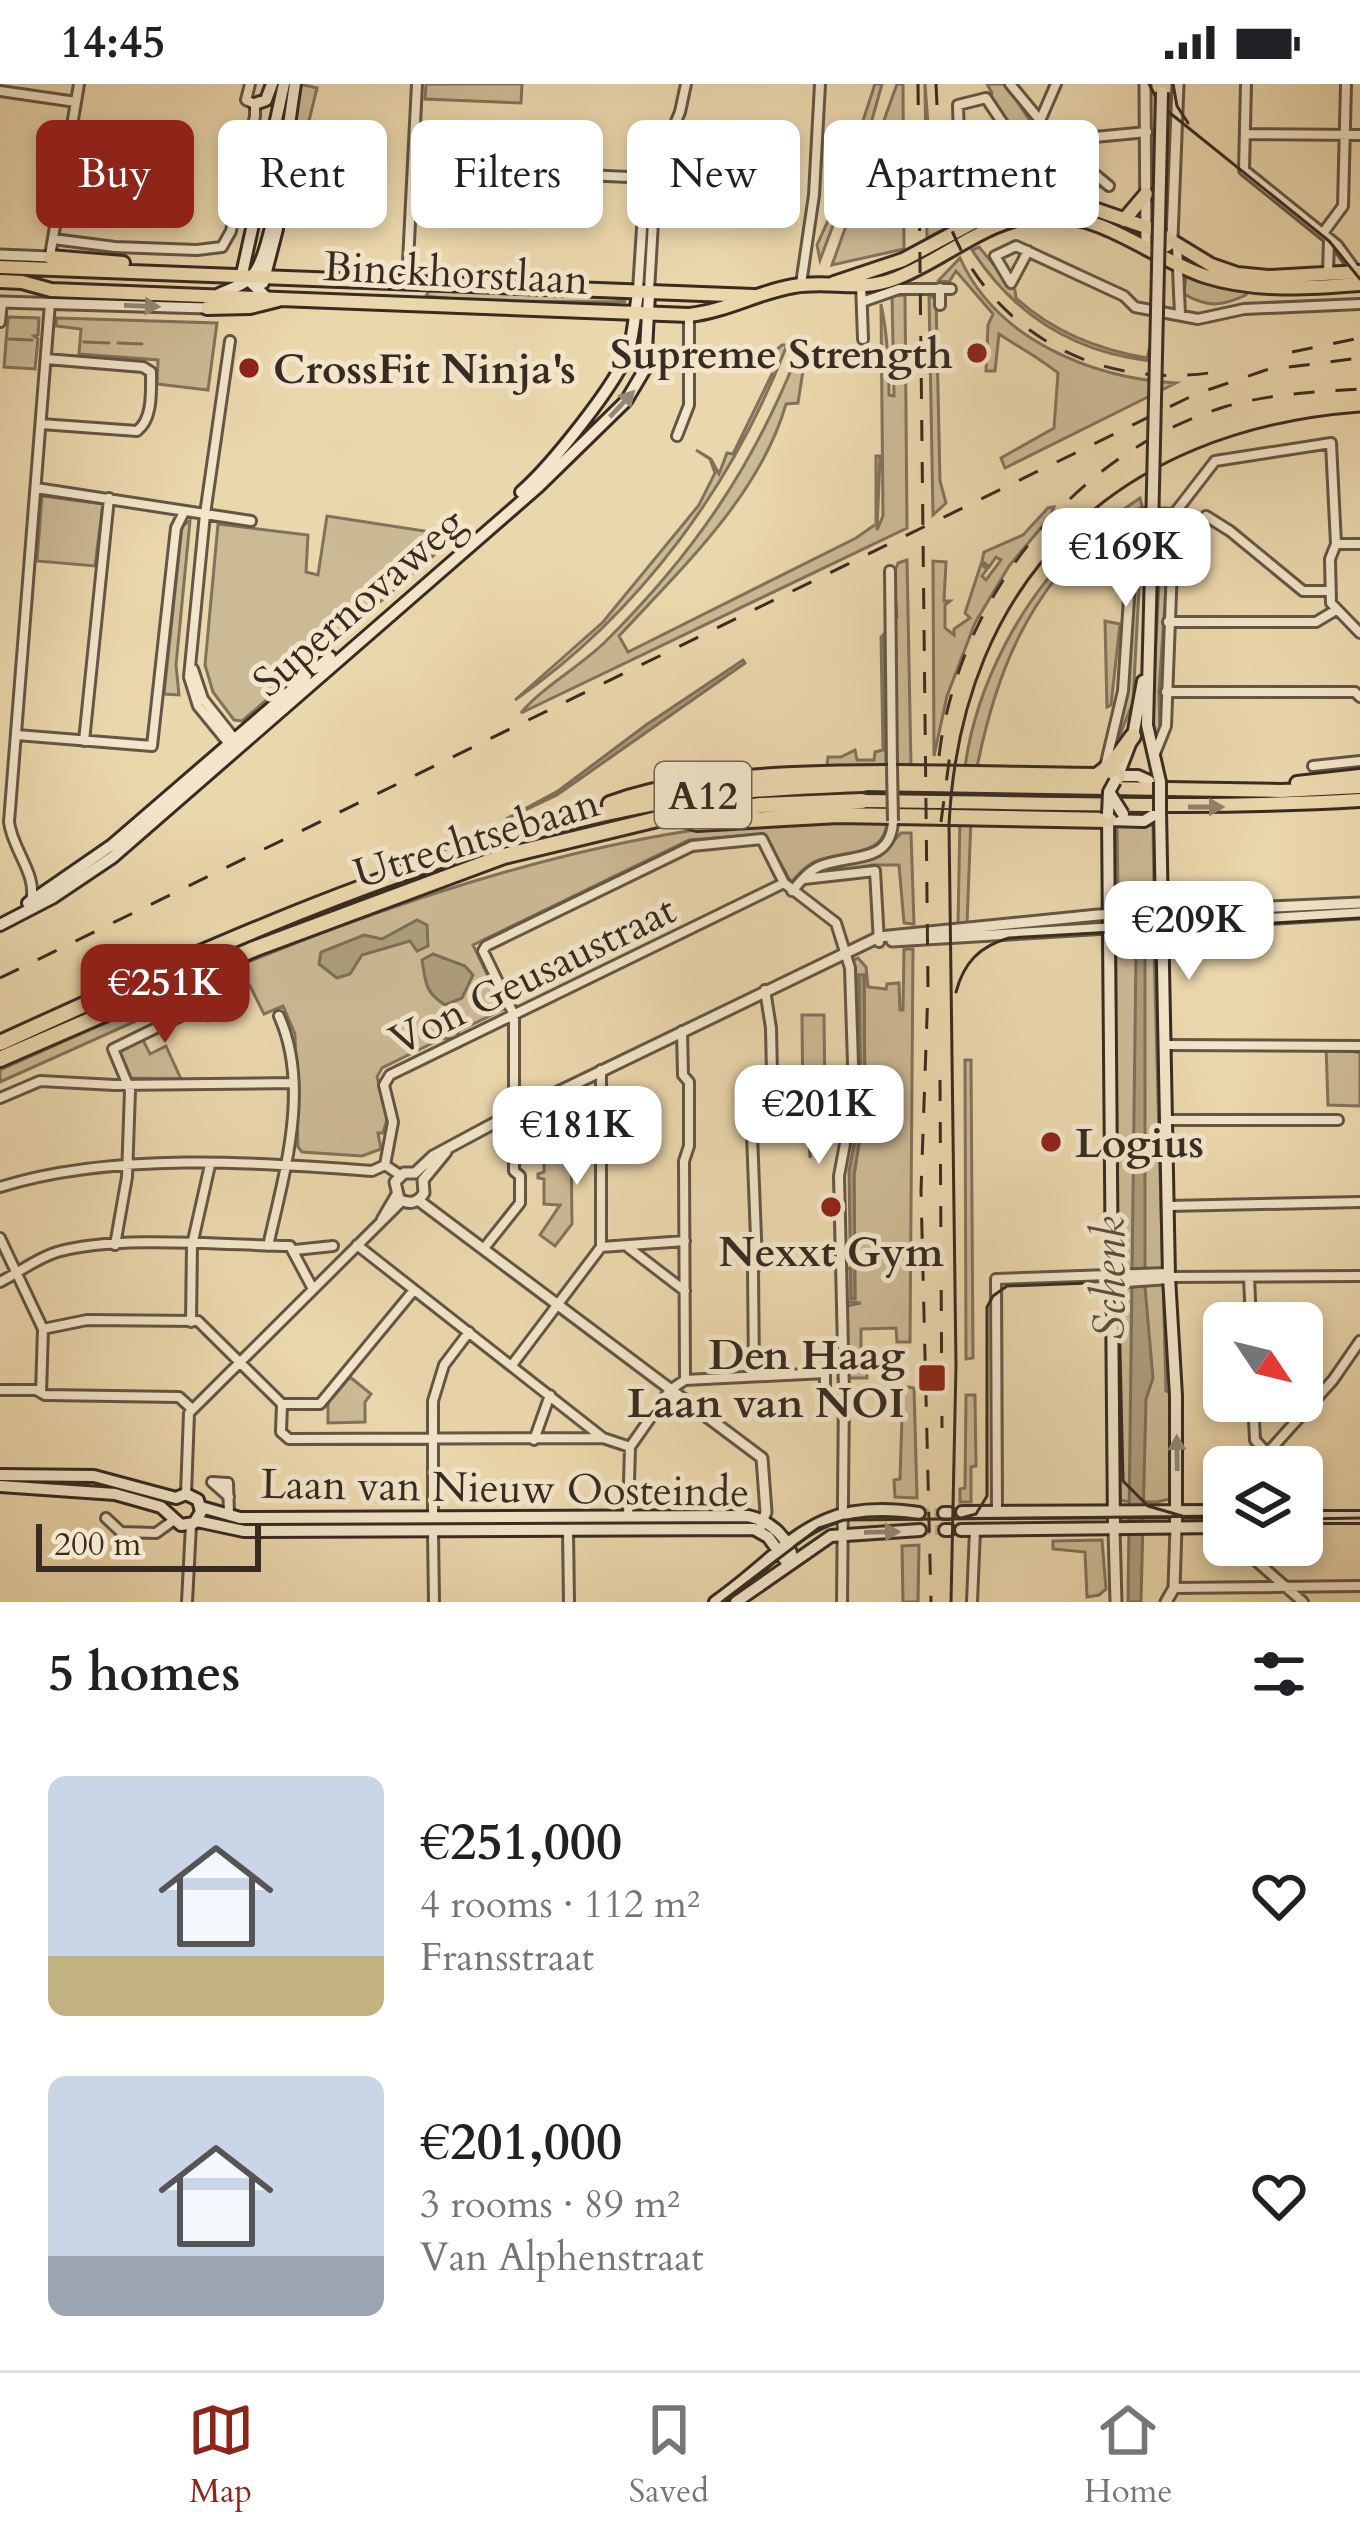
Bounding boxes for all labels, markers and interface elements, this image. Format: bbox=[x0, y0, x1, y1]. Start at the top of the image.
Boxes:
text: 14:45 bbox=[60, 12, 165, 73]
chip: Buy bbox=[36, 120, 194, 228]
chip: Rent bbox=[218, 120, 387, 228]
chip: Filters bbox=[411, 120, 603, 228]
chip: New bbox=[627, 120, 800, 228]
chip: Apartment bbox=[824, 120, 1099, 228]
street label: Binckhorstlaan bbox=[322, 238, 590, 309]
one-way arrow bbox=[124, 297, 162, 316]
place label: Supreme Strength bbox=[610, 326, 953, 383]
marker: Supreme Strength bbox=[964, 340, 990, 366]
place label: CrossFit Ninja's bbox=[273, 341, 576, 398]
marker: CrossFit Ninja's bbox=[236, 355, 262, 381]
one-way arrow bbox=[607, 390, 635, 419]
street label: Supernovaweg bbox=[241, 494, 477, 710]
pin: €169K bbox=[1042, 508, 1210, 610]
text: €169K bbox=[1069, 520, 1183, 573]
road number: A12 bbox=[655, 762, 751, 828]
street label: Utrechtsebaan bbox=[347, 774, 606, 903]
one-way arrow bbox=[1188, 797, 1226, 817]
street label: Von Geusaustraat bbox=[380, 881, 685, 1069]
pin: €209K bbox=[1105, 881, 1273, 983]
text: €209K bbox=[1132, 893, 1246, 946]
pin: €251K bbox=[81, 944, 249, 1046]
text: €251K bbox=[108, 956, 222, 1009]
pin: €201K bbox=[735, 1065, 903, 1167]
text: €201K bbox=[762, 1077, 876, 1130]
pin: €181K bbox=[493, 1086, 661, 1188]
text: €181K bbox=[520, 1098, 634, 1151]
place label: Logius bbox=[1075, 1115, 1204, 1172]
marker: Logius bbox=[1038, 1129, 1064, 1155]
marker: Nexxt Gym bbox=[818, 1194, 844, 1220]
water label: Schenk bbox=[1079, 1217, 1140, 1339]
place label: Nexxt Gym bbox=[718, 1224, 944, 1281]
north arrow bbox=[1203, 1302, 1323, 1422]
map controls bbox=[1203, 1302, 1323, 1566]
place label: Den Haag Laan van NOI bbox=[627, 1327, 905, 1432]
marker: Den Haag Laan van NOI bbox=[916, 1362, 948, 1394]
one-way arrow bbox=[1168, 1433, 1187, 1471]
button: layers bbox=[1203, 1446, 1323, 1566]
street label: Laan van Nieuw Oosteinde bbox=[260, 1456, 750, 1521]
scale bar bbox=[36, 1518, 261, 1571]
text: 200 m bbox=[54, 1522, 141, 1567]
one-way arrow bbox=[864, 1523, 902, 1542]
text: 5 homes bbox=[48, 1639, 240, 1709]
icon: filters bbox=[1246, 1641, 1312, 1707]
text: €251,000 bbox=[420, 1808, 622, 1878]
icon: home bbox=[144, 1824, 288, 1968]
icon: heart bbox=[1246, 1863, 1312, 1929]
text: 4 rooms · 112 m² bbox=[420, 1878, 700, 1931]
text: Fransstraat bbox=[420, 1931, 594, 1984]
text: €201,000 bbox=[420, 2108, 622, 2178]
icon: home bbox=[144, 2124, 288, 2268]
icon: heart bbox=[1246, 2163, 1312, 2229]
text: 3 rooms · 89 m² bbox=[420, 2178, 680, 2231]
text: Van Alphenstraat bbox=[420, 2231, 703, 2284]
tab: Map bbox=[188, 2397, 254, 2514]
tab: Saved bbox=[629, 2397, 709, 2514]
tab: Home bbox=[1084, 2397, 1172, 2514]

